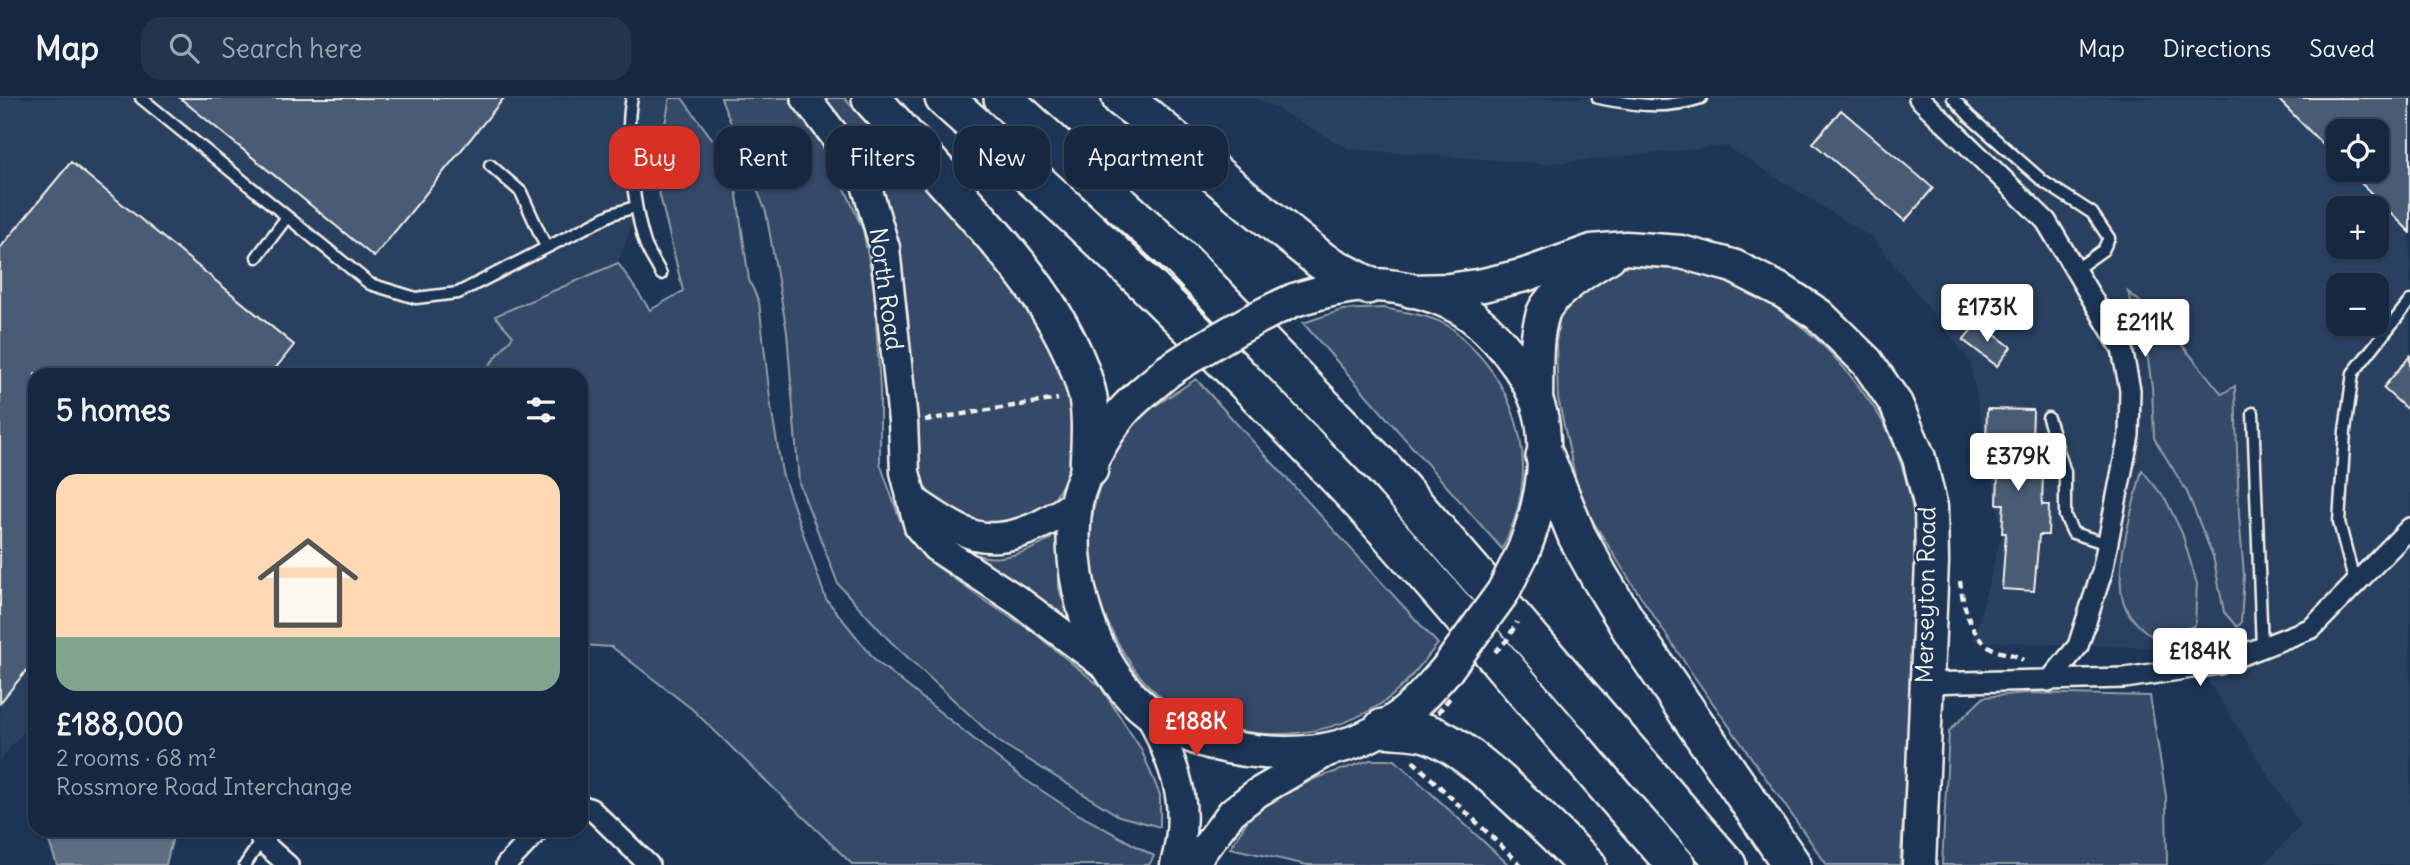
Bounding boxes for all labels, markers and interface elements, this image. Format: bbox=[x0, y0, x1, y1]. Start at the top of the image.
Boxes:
search box bbox=[141, 17, 631, 80]
text: Map bbox=[35, 27, 99, 69]
icon: search bbox=[165, 29, 203, 67]
text: Search here bbox=[221, 32, 362, 65]
text: Map bbox=[2078, 33, 2125, 63]
text: Directions bbox=[2163, 33, 2271, 63]
text: Saved bbox=[2309, 33, 2375, 63]
map controls bbox=[2326, 119, 2389, 336]
button: locate bbox=[2326, 119, 2389, 182]
chip: Buy bbox=[609, 126, 700, 189]
chip: Rent bbox=[714, 126, 812, 189]
chip: Filters bbox=[826, 126, 940, 189]
chip: New bbox=[954, 126, 1050, 189]
chip: Apartment bbox=[1064, 126, 1228, 189]
button: + bbox=[2326, 196, 2389, 259]
street label: North Road bbox=[864, 226, 910, 352]
button: − bbox=[2326, 273, 2389, 336]
pin: £173K bbox=[1938, 285, 2036, 344]
text: £173K bbox=[1957, 292, 2017, 321]
pin: £211K bbox=[2096, 300, 2194, 359]
text: £211K bbox=[2116, 307, 2174, 336]
text: 5 homes bbox=[56, 391, 171, 429]
icon: filters bbox=[522, 391, 560, 429]
pin: £379K bbox=[1969, 434, 2067, 493]
text: £379K bbox=[1986, 441, 2050, 470]
street label: Merseyton Road bbox=[1908, 506, 1942, 684]
icon: home bbox=[245, 520, 371, 646]
pin: £184K bbox=[2151, 628, 2249, 688]
text: £184K bbox=[2169, 636, 2231, 665]
pin: £188K bbox=[1147, 698, 1245, 758]
text: £188,000 bbox=[56, 705, 184, 743]
text: £188K bbox=[1165, 706, 1227, 735]
text: 2 rooms · 68 m² bbox=[56, 743, 217, 772]
text: Rossmore Road Interchange bbox=[56, 772, 352, 801]

